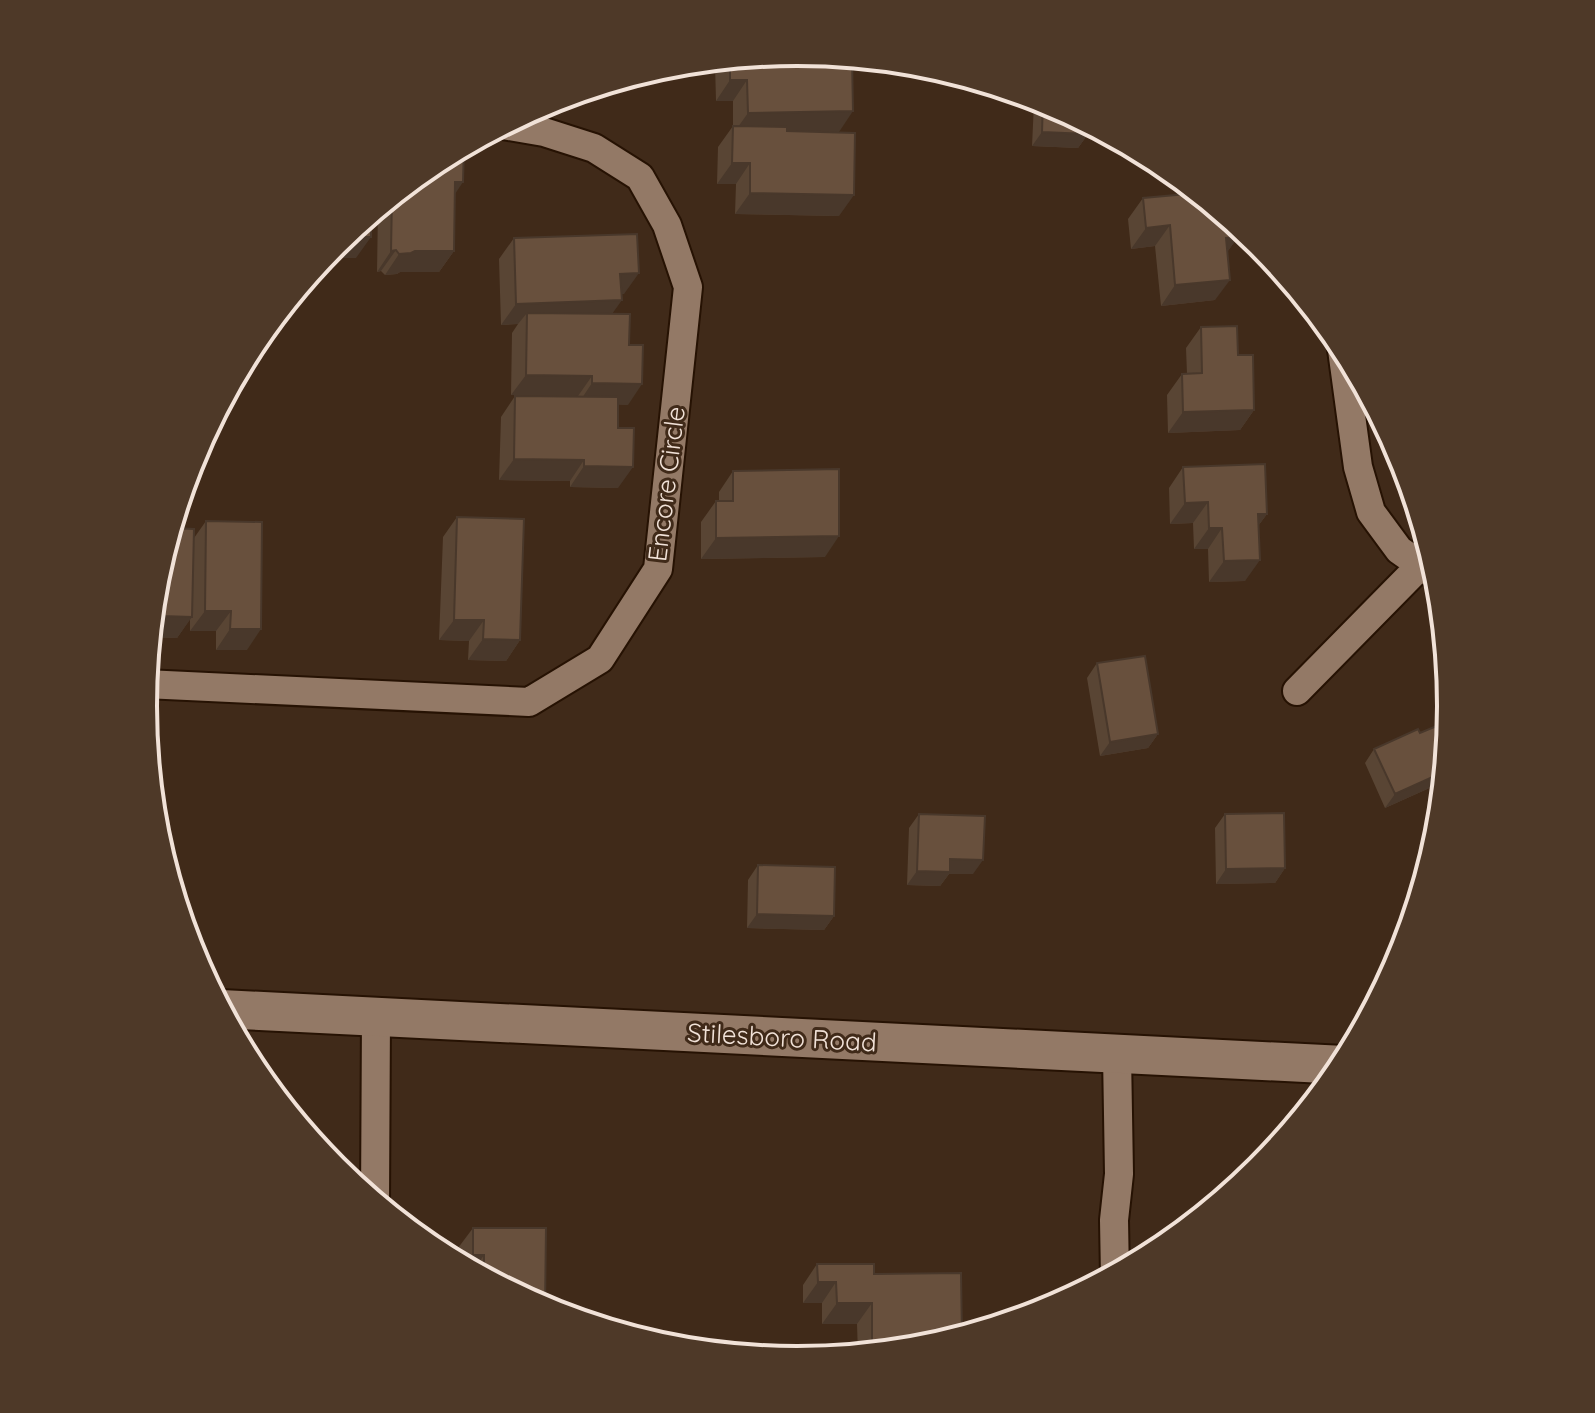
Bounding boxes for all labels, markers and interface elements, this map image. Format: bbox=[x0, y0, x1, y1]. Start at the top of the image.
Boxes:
street label: Encore Circle bbox=[640, 405, 692, 563]
street label: Stilesboro Road bbox=[686, 1016, 878, 1058]

